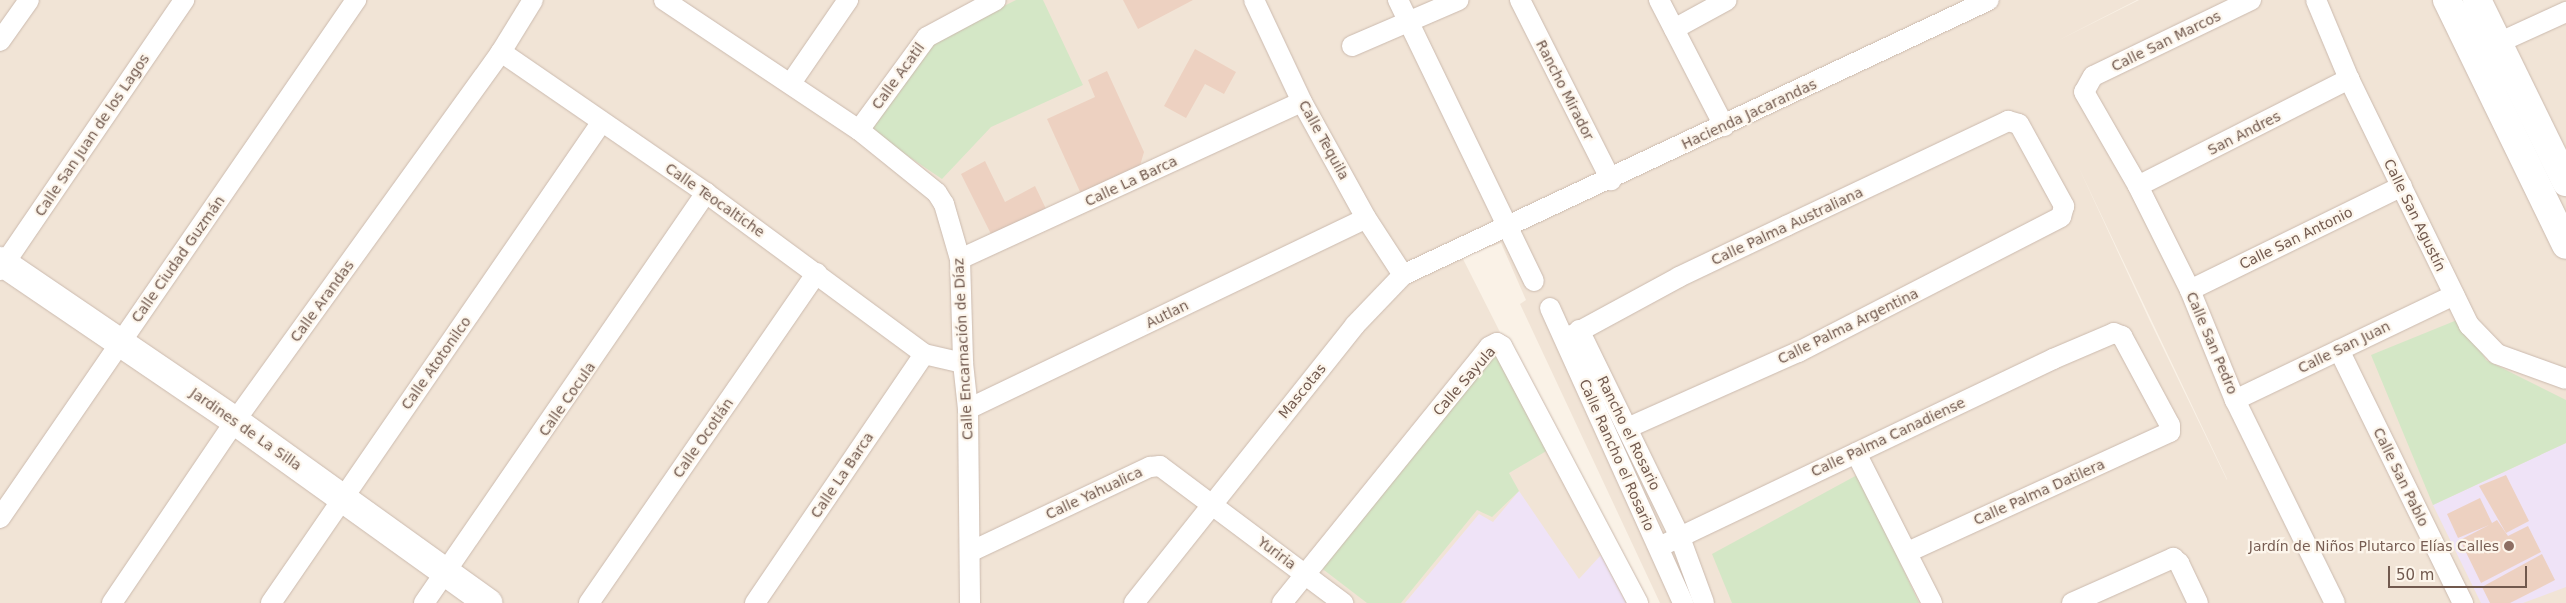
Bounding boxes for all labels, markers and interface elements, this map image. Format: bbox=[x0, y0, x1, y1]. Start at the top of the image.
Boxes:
street label: Calle San Marcos bbox=[2109, 7, 2223, 75]
street label: Rancho Mirador bbox=[1533, 37, 1597, 143]
street label: Calle Acatil bbox=[868, 39, 928, 113]
street label: Calle San Juan de los Lagos bbox=[31, 51, 153, 219]
street label: Hacienda Jacarandas bbox=[1679, 75, 1819, 153]
street label: Calle Tequila bbox=[1295, 97, 1353, 183]
street label: San Andres bbox=[2205, 107, 2283, 159]
street label: Calle La Barca bbox=[1082, 152, 1180, 210]
street label: Calle San Agustín bbox=[2381, 156, 2449, 274]
street label: Calle Teocaltiche bbox=[662, 159, 768, 241]
street label: Calle Palma Australiana bbox=[1708, 183, 1866, 269]
street label: Calle Ciudad Guzmán bbox=[128, 192, 228, 326]
street label: Calle San Antonio bbox=[2237, 203, 2355, 273]
street label: Calle Arandas bbox=[287, 257, 357, 345]
street label: Calle Encarnación de Díaz bbox=[950, 258, 976, 440]
street label: Calle Palma Argentina bbox=[1775, 285, 1921, 367]
street label: Calle San Pedro bbox=[2183, 289, 2241, 397]
street label: Autlan bbox=[1143, 297, 1191, 331]
street label: Calle Atotonilco bbox=[398, 313, 474, 413]
street label: Calle San Juan bbox=[2295, 317, 2393, 377]
street label: Calle Sayula bbox=[1429, 343, 1499, 419]
street label: Calle Cocula bbox=[535, 359, 599, 439]
street label: Mascotas bbox=[1275, 360, 1329, 422]
street label: Rancho el Rosario bbox=[1594, 373, 1664, 493]
street label: Calle Rancho el Rosario bbox=[1576, 377, 1658, 533]
street label: Jardines de La Silla bbox=[187, 384, 305, 474]
street label: Calle Palma Canadiense bbox=[1808, 394, 1968, 480]
street label: Calle Ocotlán bbox=[669, 395, 737, 481]
street label: Calle San Pablo bbox=[2370, 425, 2432, 529]
street label: Calle La Barca bbox=[807, 429, 877, 521]
street label: Calle Palma Datilera bbox=[1971, 456, 2107, 528]
street label: Calle Yahualica bbox=[1043, 463, 1145, 523]
street label: Yuriria bbox=[1254, 533, 1300, 573]
place label: Jardín de Niños Plutarco Elías Calles bbox=[2249, 538, 2499, 554]
marker: Jardín de Niños Plutarco Elías Calles bbox=[2503, 540, 2515, 552]
scale bar bbox=[2391, 556, 2530, 588]
text: 50 m bbox=[2396, 566, 2434, 584]

